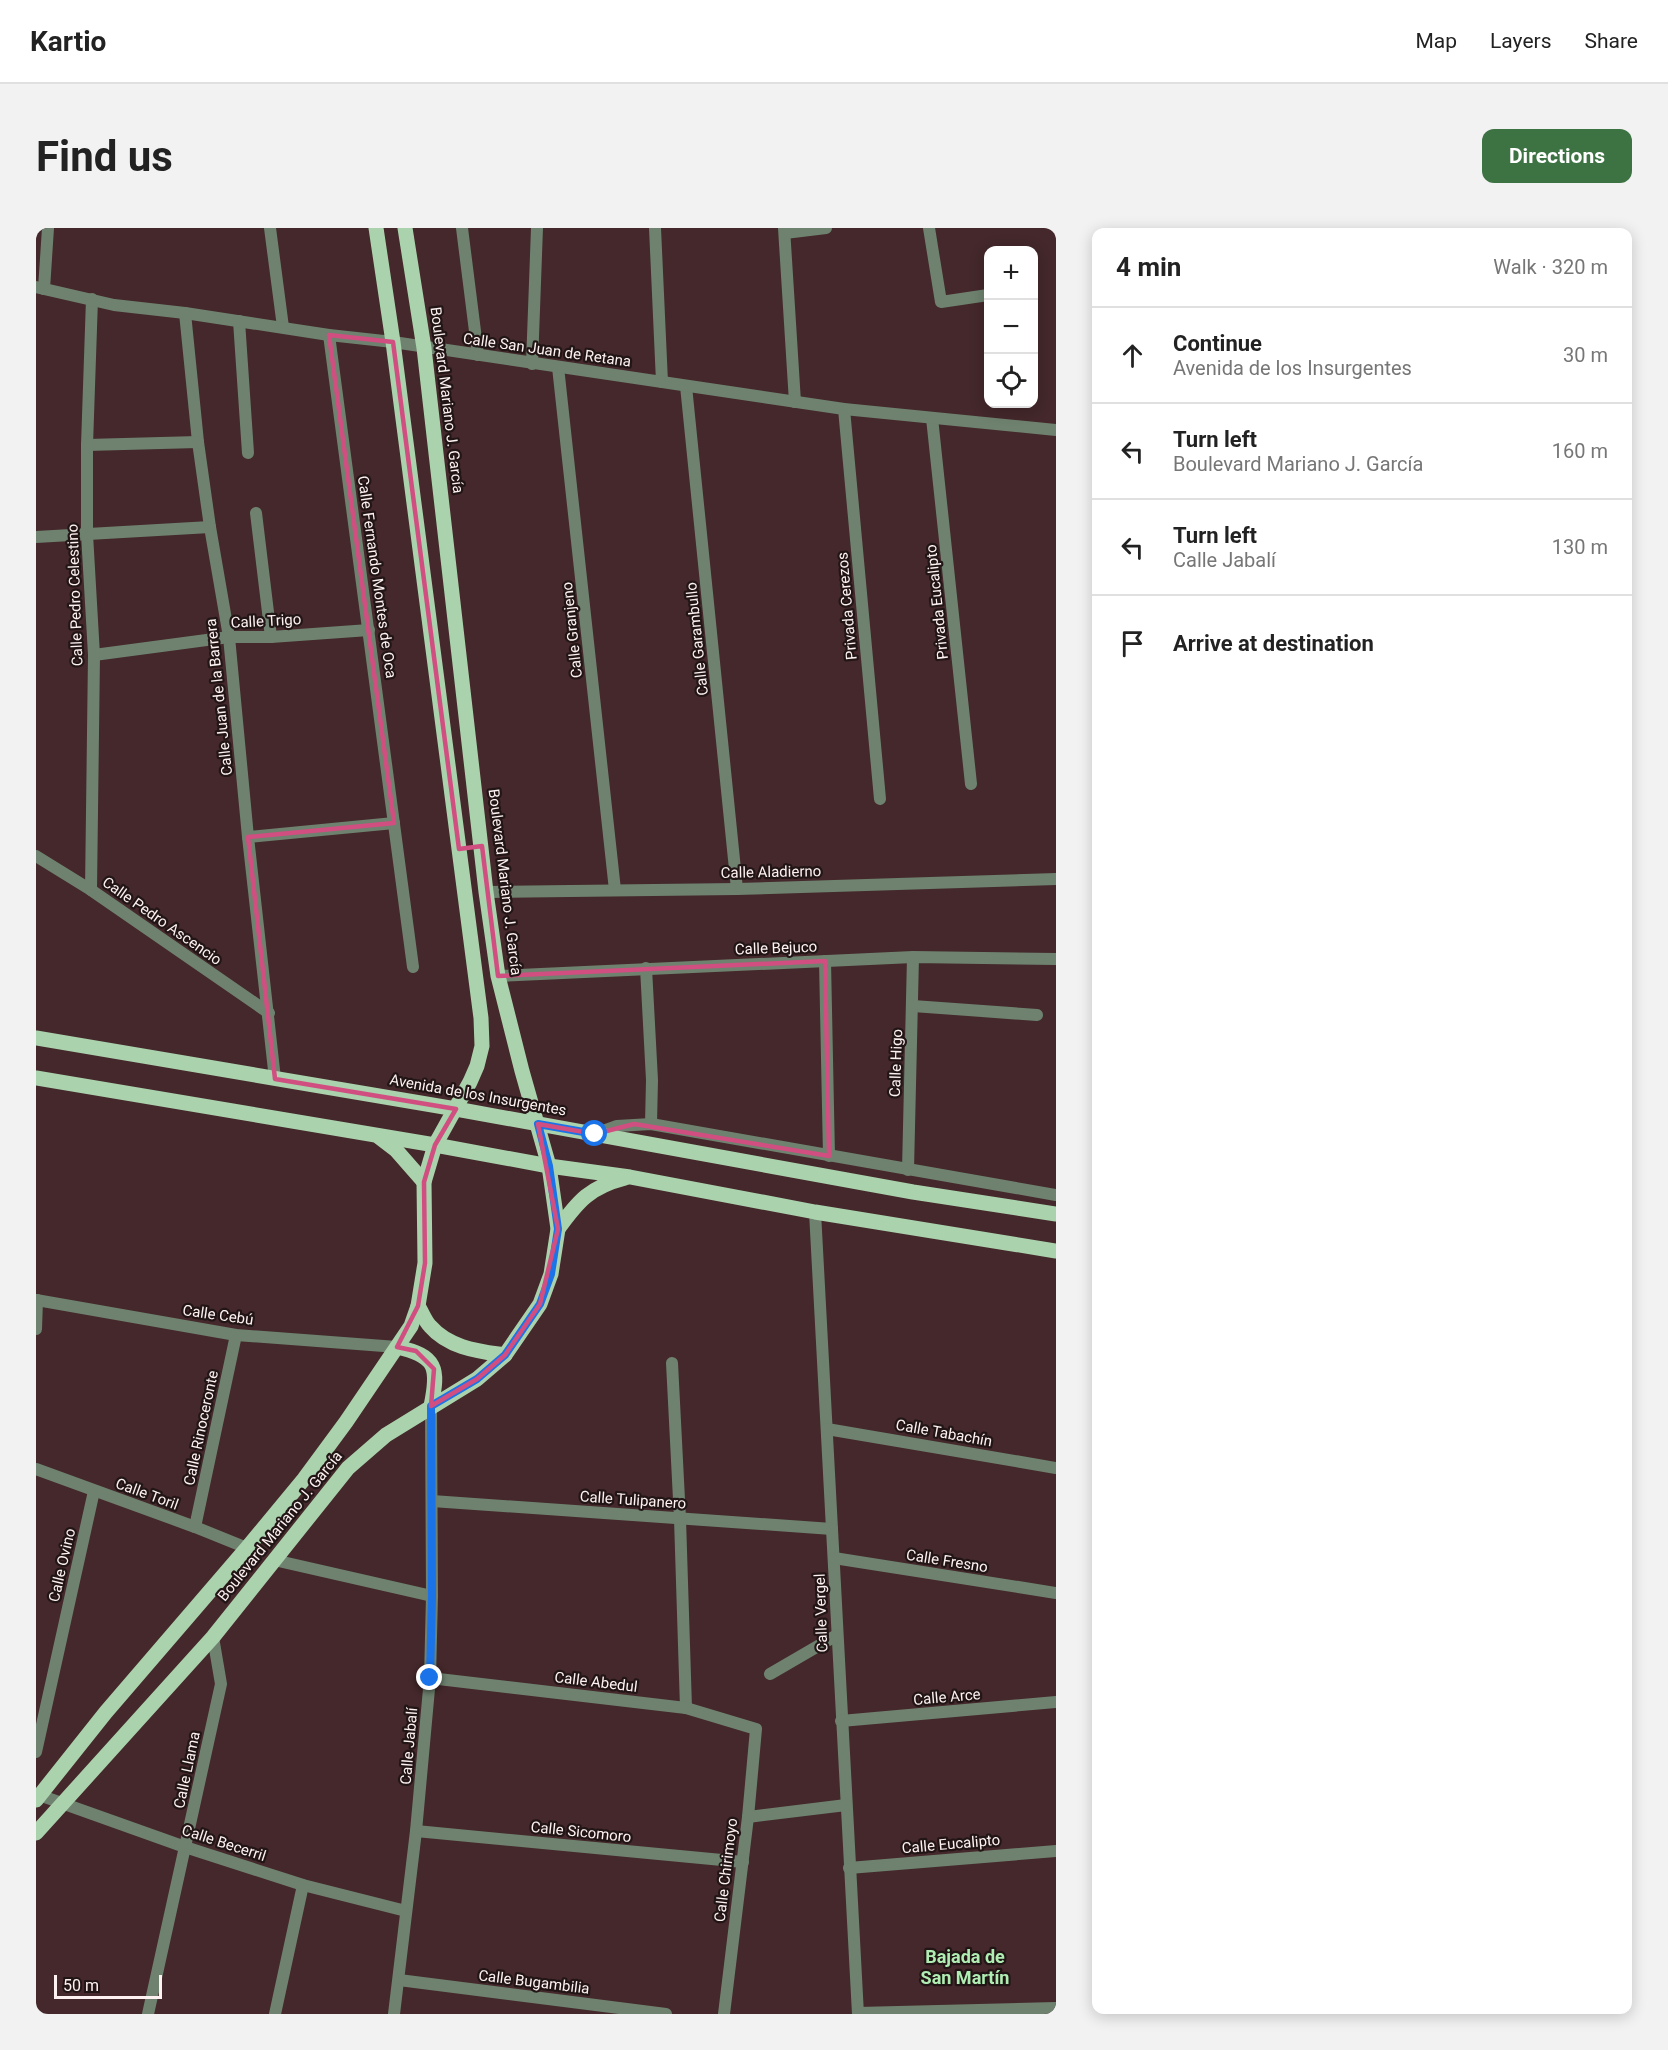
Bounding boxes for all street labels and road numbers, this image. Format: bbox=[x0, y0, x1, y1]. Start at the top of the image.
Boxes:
street label: Boulevard Mariano J. García bbox=[427, 306, 467, 494]
street label: Calle San Juan de Retana bbox=[462, 329, 632, 371]
street label: Calle Fernando Montes de Oca bbox=[354, 475, 400, 679]
street label: Calle Pedro Celestino bbox=[64, 524, 86, 666]
street label: Privada Eucalipto bbox=[922, 544, 952, 660]
street label: Privada Cerezos bbox=[833, 551, 861, 661]
street label: Calle Granjeno bbox=[558, 581, 586, 679]
street label: Calle Garambullo bbox=[682, 581, 712, 697]
street label: Calle Trigo bbox=[230, 610, 302, 632]
street label: Calle Juan de la Barrera bbox=[202, 618, 236, 776]
street label: Boulevard Mariano J. García bbox=[485, 788, 525, 976]
street label: Calle Aladierno bbox=[721, 862, 821, 882]
street label: Calle Pedro Ascencio bbox=[99, 873, 225, 969]
street label: Calle Bejuco bbox=[734, 938, 818, 958]
street label: Calle Higo bbox=[886, 1029, 906, 1097]
street label: Avenida de los Insurgentes bbox=[388, 1071, 568, 1119]
street label: Calle Cebú bbox=[181, 1301, 255, 1329]
street label: Calle Rinoceronte bbox=[180, 1369, 222, 1487]
street label: Calle Tabachín bbox=[894, 1416, 994, 1450]
street label: Boulevard Mariano J. García bbox=[214, 1447, 346, 1605]
street label: Calle Toril bbox=[113, 1474, 181, 1514]
street label: Calle Tulipanero bbox=[579, 1487, 687, 1513]
street label: Calle Ovino bbox=[45, 1526, 79, 1604]
street label: Calle Fresno bbox=[905, 1546, 989, 1576]
street label: Calle Vergel bbox=[811, 1573, 831, 1653]
street label: Calle Abedul bbox=[553, 1668, 639, 1696]
street label: Calle Arce bbox=[913, 1685, 981, 1709]
street label: Calle Jabalí bbox=[397, 1705, 421, 1785]
street label: Calle Llama bbox=[170, 1730, 204, 1810]
street label: Calle Chirimoyo bbox=[711, 1817, 741, 1923]
street label: Calle Sicomoro bbox=[530, 1818, 632, 1846]
street label: Calle Becerril bbox=[180, 1821, 268, 1865]
street label: Calle Eucalipto bbox=[901, 1831, 1001, 1857]
street label: Calle Bugambilia bbox=[477, 1966, 591, 1998]

